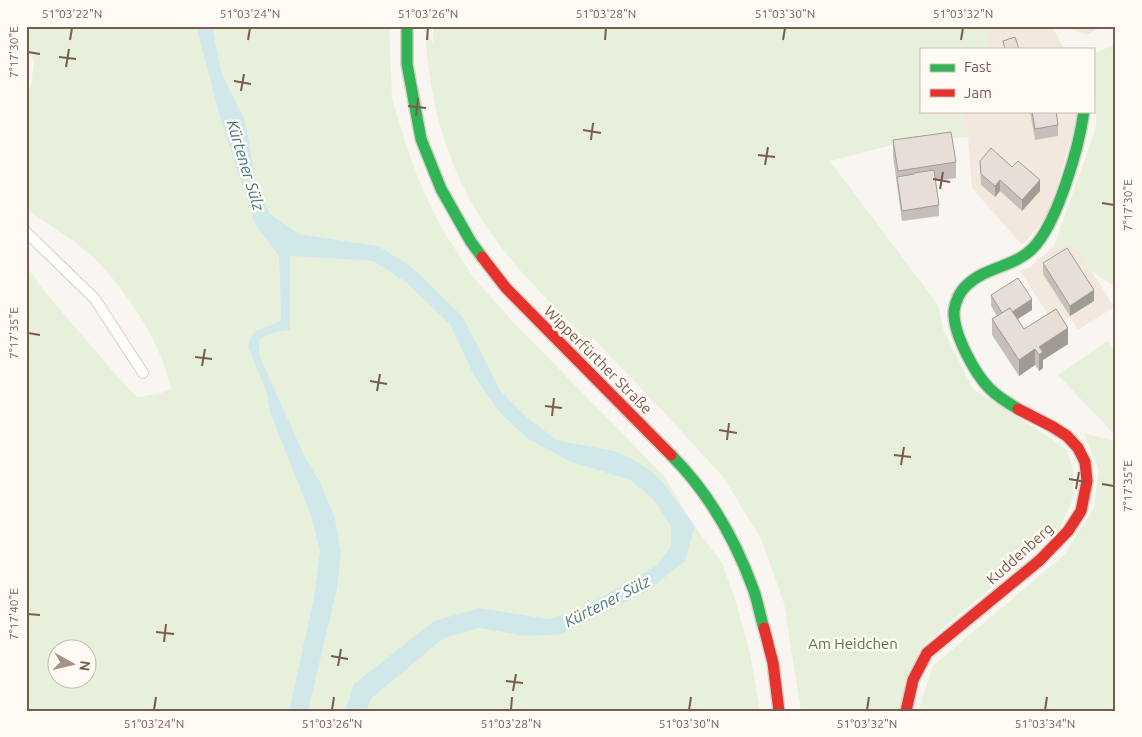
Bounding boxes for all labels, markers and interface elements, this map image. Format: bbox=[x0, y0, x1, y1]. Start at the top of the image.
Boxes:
text: 51°03'22"N bbox=[42, 7, 102, 20]
text: 51°03'24"N bbox=[220, 7, 280, 20]
text: 51°03'26"N bbox=[398, 7, 458, 20]
text: 51°03'28"N bbox=[576, 7, 636, 20]
text: 51°03'30"N bbox=[755, 7, 815, 20]
text: 51°03'32"N bbox=[933, 7, 993, 20]
text: 7°17'30"E bbox=[7, 26, 20, 78]
legend bbox=[920, 48, 1094, 112]
text: Fast bbox=[964, 58, 992, 75]
text: Jam bbox=[964, 84, 992, 101]
water label: Kürtener Sülz bbox=[224, 118, 269, 213]
text: 7°17'30"E bbox=[1121, 179, 1134, 231]
street label: Wipperfürther Straße bbox=[541, 302, 656, 417]
text: 7°17'35"E bbox=[7, 307, 20, 359]
text: 7°17'35"E bbox=[1121, 460, 1134, 512]
street label: Kuddenberg bbox=[983, 519, 1056, 588]
water label: Kürtener Sülz bbox=[561, 571, 654, 630]
text: 7°17'40"E bbox=[7, 588, 20, 640]
park label: Am Heidchen bbox=[808, 635, 898, 652]
north arrow bbox=[48, 640, 98, 690]
text: N bbox=[76, 660, 94, 672]
text: 51°03'24"N bbox=[124, 717, 184, 730]
text: 51°03'26"N bbox=[302, 717, 362, 730]
text: 51°03'28"N bbox=[481, 717, 541, 730]
text: 51°03'30"N bbox=[659, 717, 719, 730]
text: 51°03'32"N bbox=[837, 717, 897, 730]
text: 51°03'34"N bbox=[1015, 717, 1075, 730]

